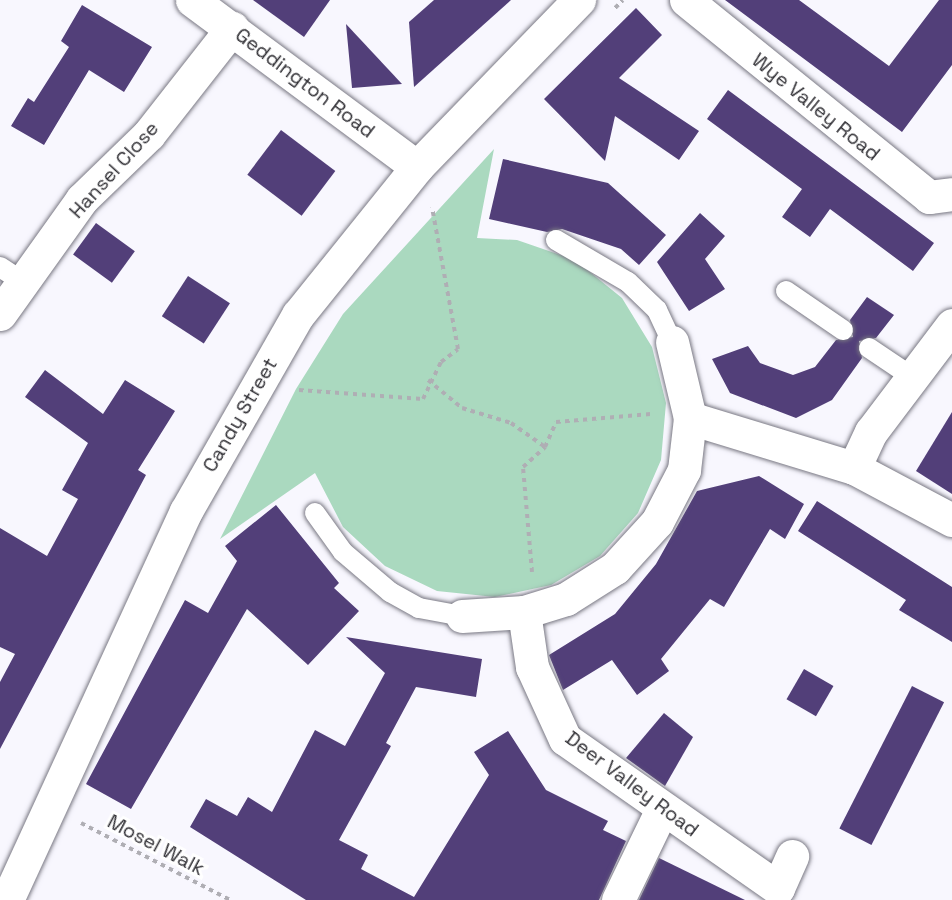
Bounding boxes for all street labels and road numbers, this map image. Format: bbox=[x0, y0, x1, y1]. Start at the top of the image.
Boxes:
street label: Geddington Road bbox=[230, 23, 380, 143]
street label: Wye Valley Road bbox=[747, 48, 885, 166]
street label: Hansel Close bbox=[64, 117, 164, 223]
street label: Candy Street bbox=[198, 354, 282, 476]
street label: Deer Valley Road bbox=[561, 726, 703, 842]
street label: Mosel Walk bbox=[103, 809, 209, 881]

